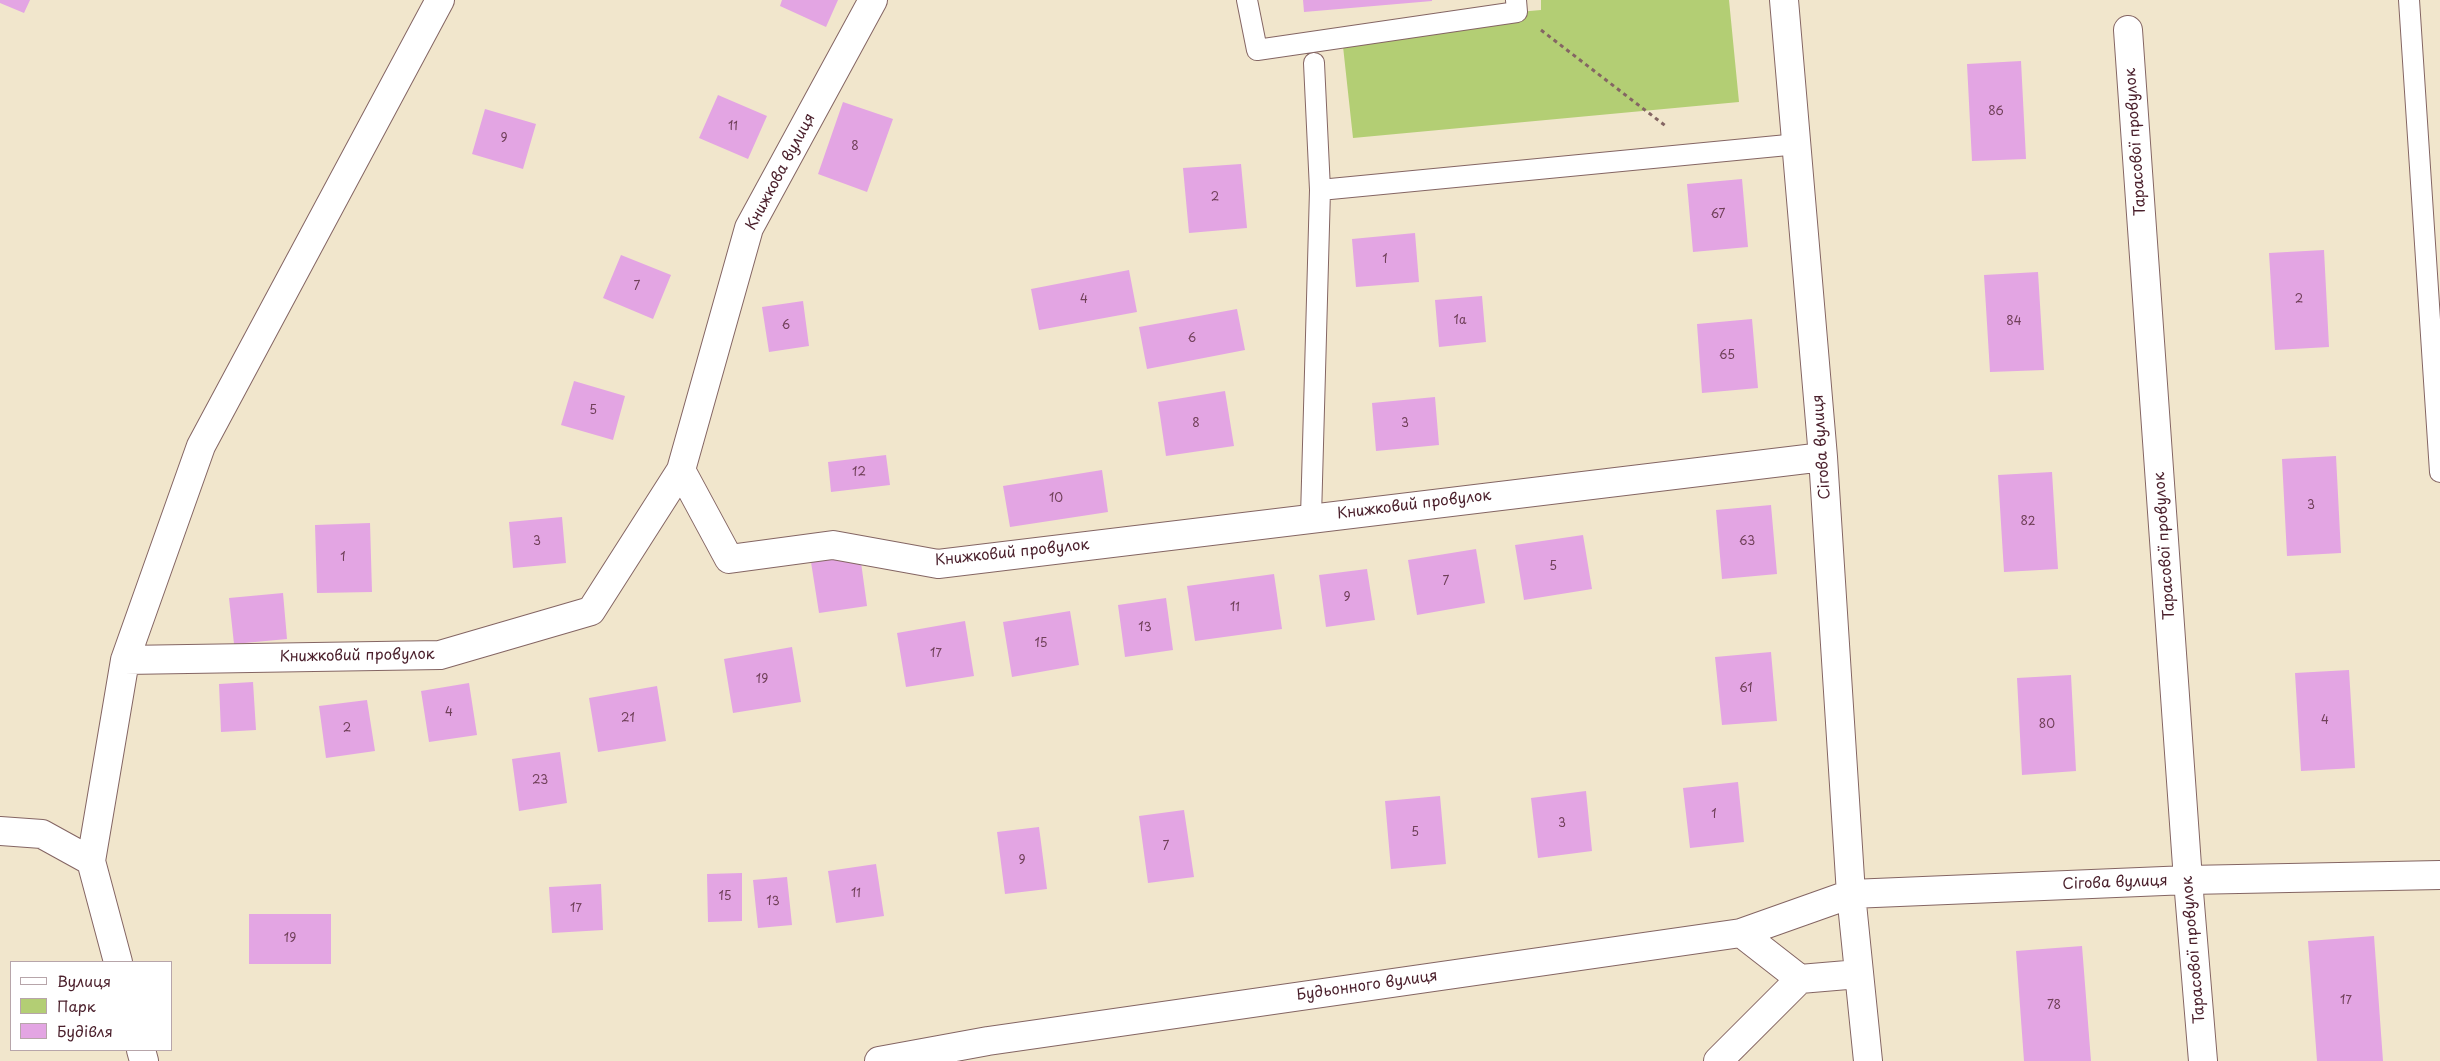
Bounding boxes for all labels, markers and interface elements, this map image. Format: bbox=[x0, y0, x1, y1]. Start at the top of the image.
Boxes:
street label: Тарасової провулок bbox=[2122, 68, 2150, 216]
house number: 86 bbox=[1988, 105, 2004, 119]
street label: Книжкова вулиця bbox=[743, 110, 819, 234]
house number: 11 bbox=[728, 120, 738, 134]
house number: 9 bbox=[500, 132, 508, 146]
house number: 8 bbox=[851, 140, 859, 154]
house number: 2 bbox=[1211, 191, 1219, 205]
house number: 67 bbox=[1711, 208, 1725, 222]
house number: 1 bbox=[1382, 253, 1388, 267]
house number: 7 bbox=[634, 280, 640, 294]
house number: 4 bbox=[1080, 293, 1088, 307]
house number: 2 bbox=[2295, 293, 2303, 307]
house number: 1а bbox=[1454, 314, 1466, 328]
house number: 84 bbox=[2006, 315, 2022, 329]
house number: 6 bbox=[782, 319, 790, 333]
house number: 6 bbox=[1188, 332, 1196, 346]
house number: 65 bbox=[1719, 349, 1735, 363]
street label: Сігова вулиця bbox=[1809, 394, 1835, 500]
house number: 5 bbox=[589, 404, 597, 418]
house number: 8 bbox=[1192, 417, 1200, 431]
house number: 3 bbox=[1401, 417, 1409, 431]
house number: 12 bbox=[852, 466, 866, 480]
street label: Тарасової провулок bbox=[2151, 472, 2179, 620]
street label: Книжковий провулок bbox=[1336, 487, 1492, 523]
house number: 10 bbox=[1049, 492, 1063, 506]
house number: 3 bbox=[2307, 499, 2315, 513]
house number: 82 bbox=[2021, 515, 2035, 529]
house number: 3 bbox=[533, 535, 541, 549]
house number: 63 bbox=[1739, 535, 1755, 549]
street label: Книжковий провулок bbox=[934, 536, 1090, 570]
house number: 1 bbox=[340, 551, 346, 565]
house number: 5 bbox=[1549, 560, 1557, 574]
house number: 7 bbox=[1443, 575, 1449, 589]
house number: 9 bbox=[1343, 591, 1351, 605]
house number: 11 bbox=[1230, 601, 1240, 615]
house number: 13 bbox=[1138, 621, 1152, 635]
house number: 15 bbox=[1034, 637, 1048, 651]
street label: Книжковий провулок bbox=[279, 646, 435, 666]
house number: 17 bbox=[930, 647, 942, 661]
house number: 19 bbox=[756, 673, 768, 687]
house number: 61 bbox=[1739, 682, 1753, 696]
house number: 4 bbox=[445, 706, 453, 720]
house number: 21 bbox=[621, 712, 635, 726]
house number: 4 bbox=[2321, 714, 2329, 728]
house number: 80 bbox=[2039, 718, 2055, 732]
house number: 2 bbox=[343, 722, 351, 736]
house number: 23 bbox=[532, 774, 548, 788]
house number: 1 bbox=[1711, 808, 1717, 822]
house number: 3 bbox=[1558, 817, 1566, 831]
house number: 5 bbox=[1411, 826, 1419, 840]
house number: 7 bbox=[1163, 840, 1169, 854]
house number: 9 bbox=[1018, 854, 1026, 868]
street label: Сігова вулиця bbox=[2062, 872, 2168, 894]
street label: Тарасової провулок bbox=[2179, 876, 2209, 1024]
house number: 11 bbox=[851, 887, 861, 901]
house number: 15 bbox=[718, 890, 732, 904]
house number: 13 bbox=[766, 895, 780, 909]
house number: 17 bbox=[570, 902, 582, 916]
house number: 19 bbox=[284, 932, 296, 946]
legend bbox=[10, 961, 172, 1051]
street label: Будьонного вулиця bbox=[1295, 967, 1439, 1005]
text: Вулиця bbox=[57, 969, 111, 992]
text: Парк bbox=[57, 994, 96, 1017]
house number: 17 bbox=[2340, 994, 2352, 1008]
house number: 78 bbox=[2047, 999, 2061, 1013]
text: Будівля bbox=[57, 1019, 113, 1042]

